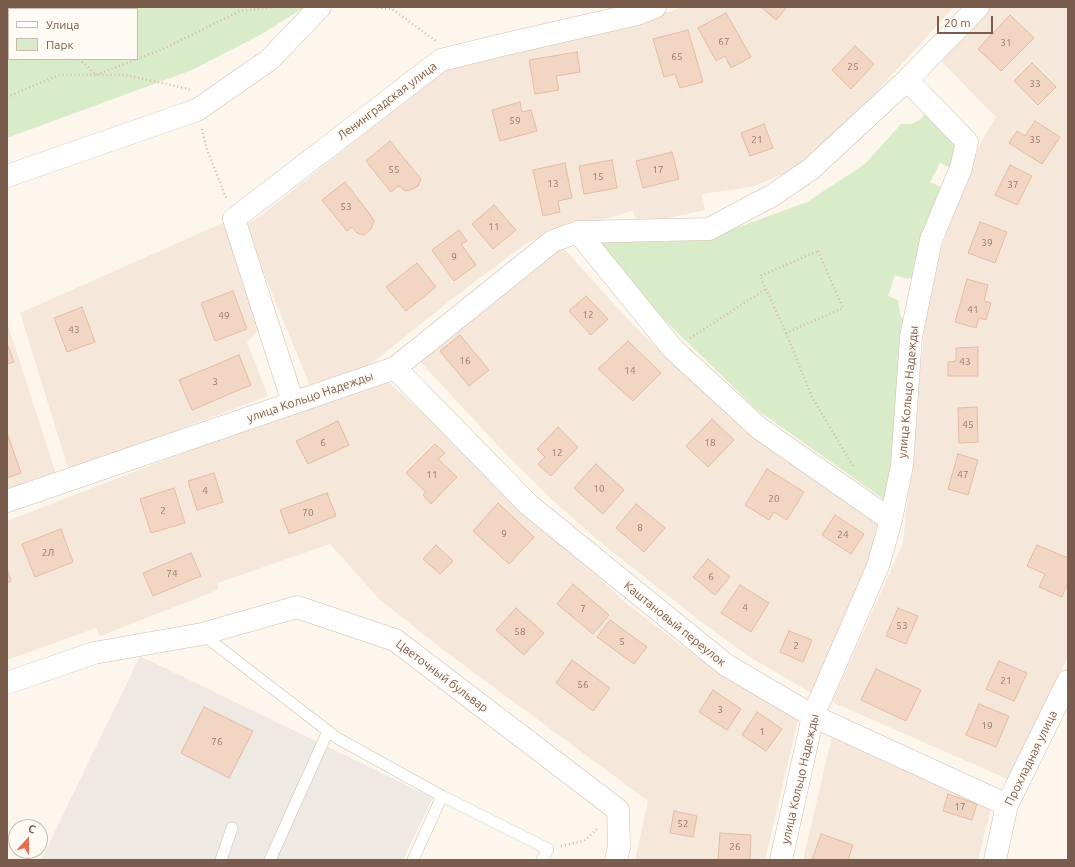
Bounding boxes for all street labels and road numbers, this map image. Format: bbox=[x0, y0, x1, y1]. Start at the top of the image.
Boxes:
street label: Ленинградская улица bbox=[334, 59, 440, 143]
street label: улица Кольцо Надежды bbox=[895, 325, 921, 459]
street label: улица Кольцо Надежды bbox=[245, 369, 375, 425]
street label: Каштановый переулок bbox=[621, 578, 729, 670]
street label: Цветочный бульвар bbox=[393, 637, 491, 715]
street label: Прохладная улица bbox=[1002, 708, 1060, 808]
street label: улица Кольцо Надежды bbox=[778, 713, 822, 845]

